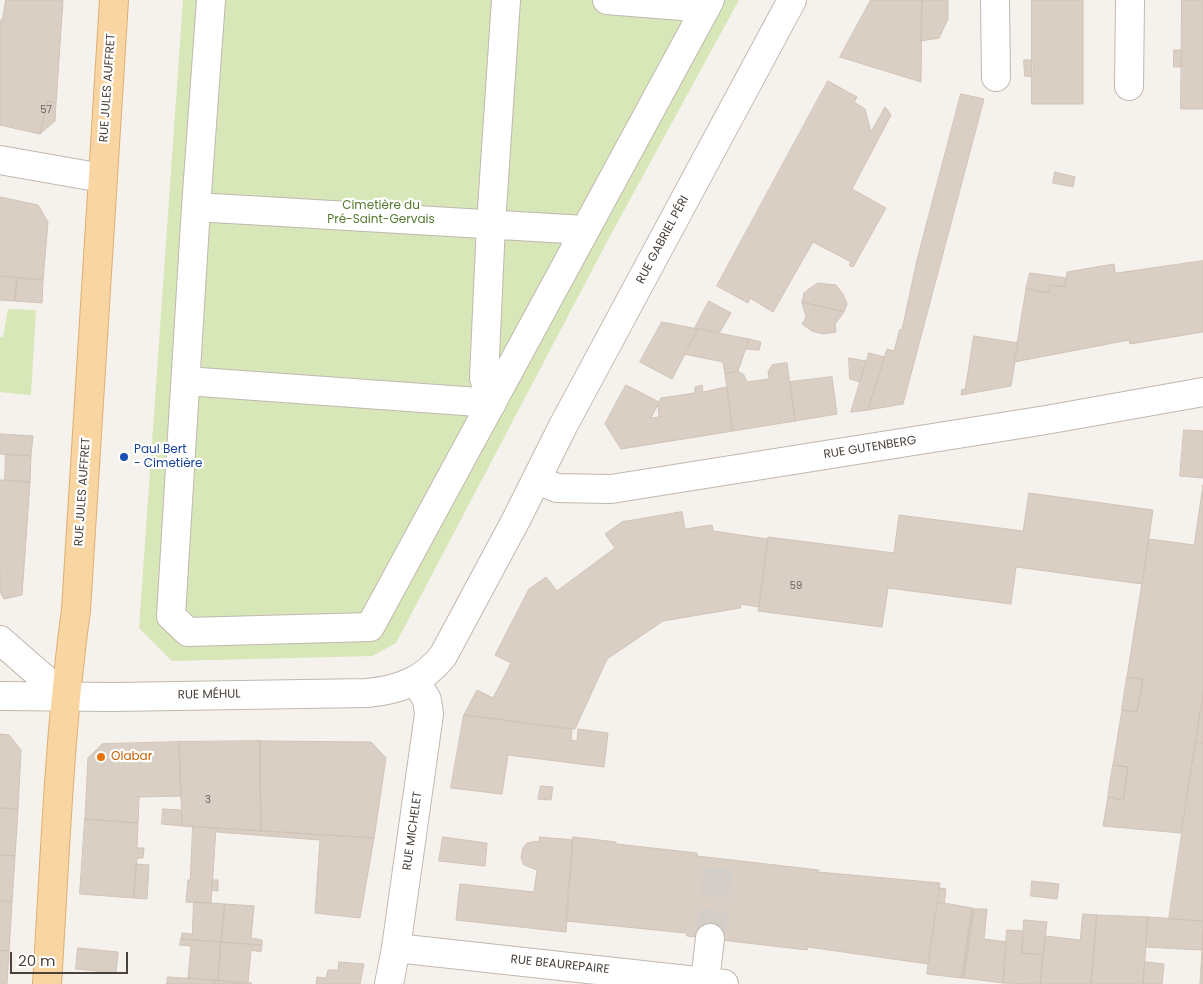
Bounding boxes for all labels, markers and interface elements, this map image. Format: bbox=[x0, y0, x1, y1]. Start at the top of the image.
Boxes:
street label: RUE JULES AUFFRET bbox=[97, 33, 119, 143]
house number: 57 bbox=[40, 104, 52, 116]
street label: RUE GABRIEL PÉRI bbox=[634, 193, 692, 287]
park label: Cimetière du Pré-Saint-Gervais bbox=[327, 199, 435, 227]
street label: RUE GUTENBERG bbox=[823, 434, 917, 462]
street label: RUE JULES AUFFRET bbox=[72, 437, 94, 547]
place label: Paul Bert - Cimetière bbox=[134, 443, 203, 471]
marker: Paul Bert - Cimetière bbox=[118, 451, 130, 463]
house number: 59 bbox=[790, 580, 802, 592]
street label: RUE MÉHUL bbox=[177, 687, 241, 703]
place label: Olabar bbox=[111, 750, 152, 764]
marker: Olabar bbox=[95, 751, 107, 763]
street label: RUE MICHELET bbox=[400, 791, 426, 871]
house number: 3 bbox=[205, 794, 211, 806]
scale bar bbox=[12, 942, 130, 974]
text: 20 m bbox=[18, 950, 56, 971]
street label: RUE BEAUREPAIRE bbox=[510, 953, 610, 977]

